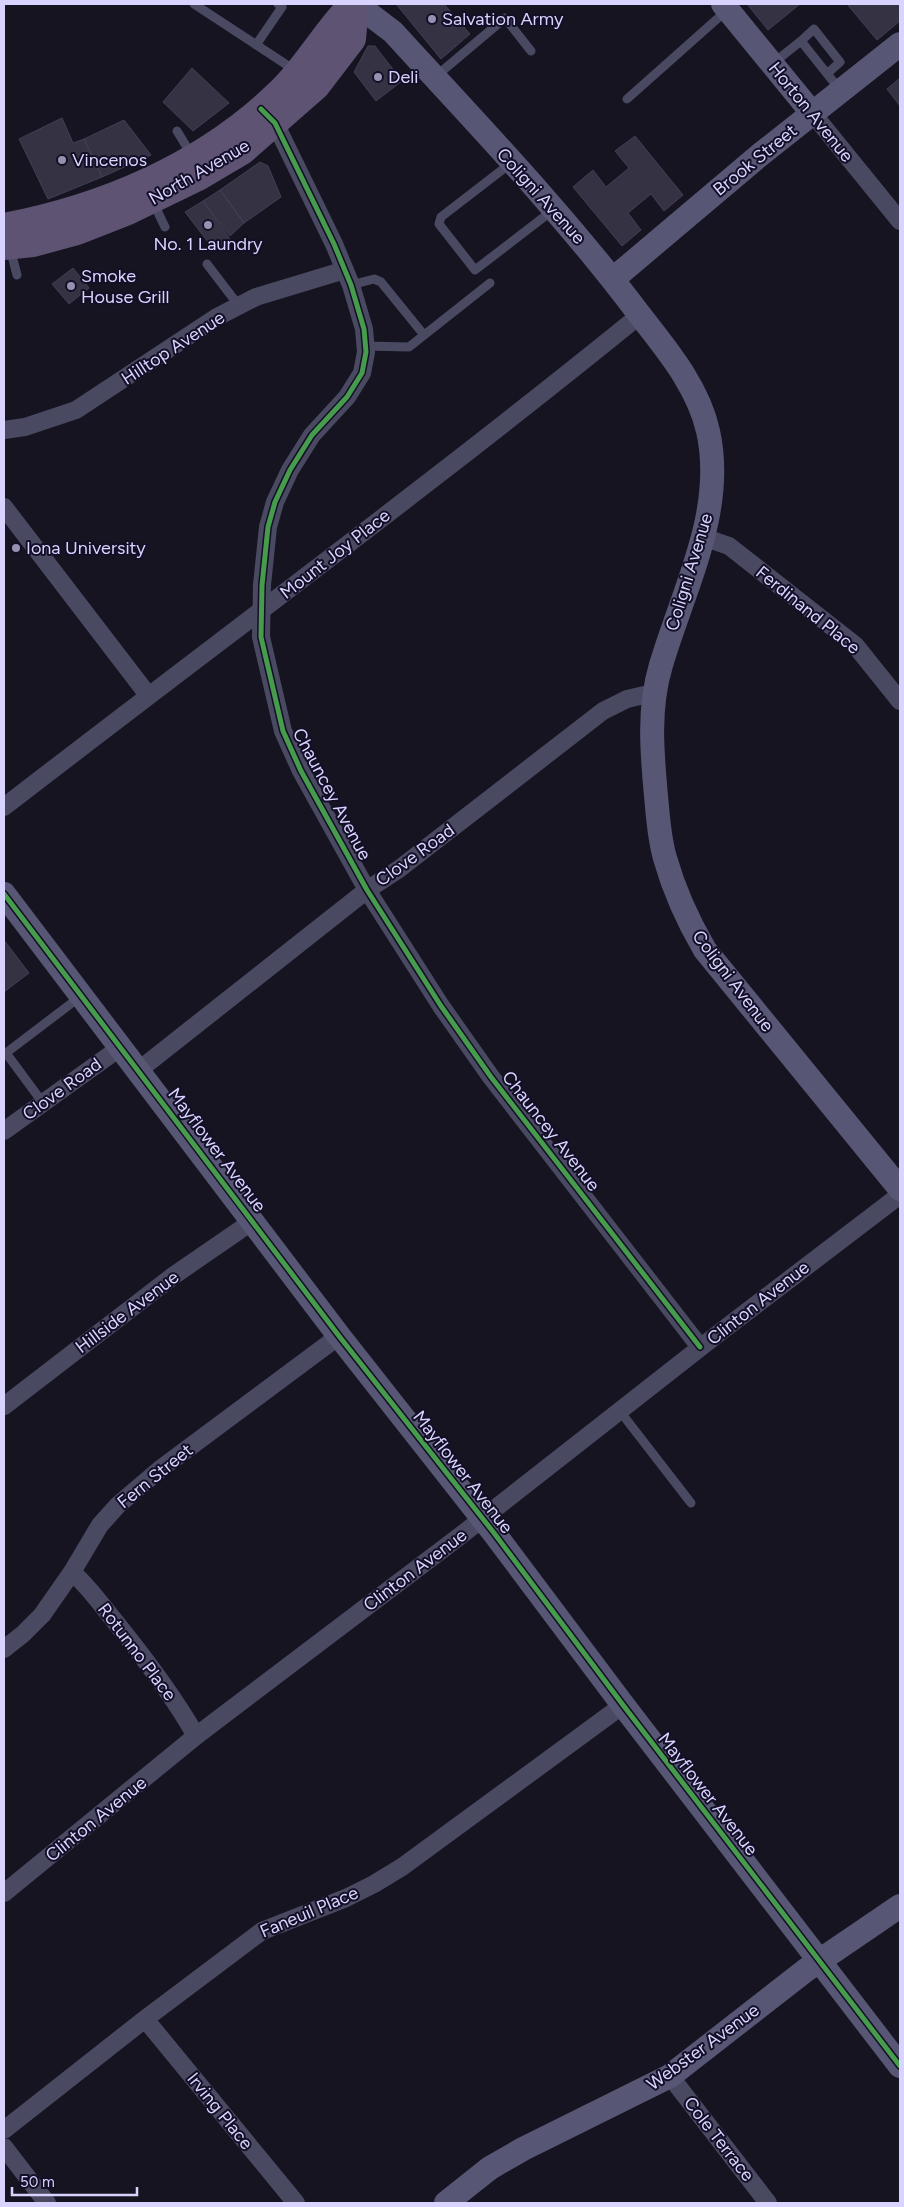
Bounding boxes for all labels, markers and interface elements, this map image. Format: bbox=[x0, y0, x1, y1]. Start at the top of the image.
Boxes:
place label: Salvation Army bbox=[442, 8, 564, 30]
marker: Salvation Army bbox=[426, 13, 438, 25]
street label: Horton Avenue bbox=[764, 57, 858, 167]
place label: Deli bbox=[388, 66, 418, 88]
marker: Deli bbox=[372, 71, 384, 83]
street label: Brook Street bbox=[709, 119, 802, 201]
street label: North Avenue bbox=[145, 134, 253, 210]
street label: Coligni Avenue bbox=[492, 143, 590, 249]
place label: Vincenos bbox=[72, 149, 147, 171]
marker: Vincenos bbox=[56, 154, 68, 166]
marker: No. 1 Laundry bbox=[202, 219, 214, 231]
place label: No. 1 Laundry bbox=[153, 233, 263, 255]
place label: Smoke House Grill bbox=[81, 265, 170, 308]
marker: Smoke House Grill bbox=[65, 280, 77, 292]
street label: Hilltop Avenue bbox=[117, 306, 229, 390]
street label: Mount Joy Place bbox=[276, 504, 395, 604]
street label: Coligni Avenue bbox=[661, 510, 717, 633]
place label: Iona University bbox=[26, 537, 146, 559]
marker: Iona University bbox=[10, 542, 22, 554]
street label: Ferdinand Place bbox=[751, 561, 865, 659]
street label: Chauncey Avenue bbox=[288, 724, 376, 864]
street label: Clove Road bbox=[371, 819, 459, 891]
street label: Coligni Avenue bbox=[688, 926, 778, 1036]
street label: Clove Road bbox=[18, 1053, 106, 1125]
street label: Chauncey Avenue bbox=[497, 1067, 605, 1196]
street label: Mayflower Avenue bbox=[163, 1084, 271, 1217]
street label: Clinton Avenue bbox=[702, 1256, 814, 1350]
street label: Hillside Avenue bbox=[71, 1266, 183, 1358]
street label: Mayflower Avenue bbox=[408, 1406, 518, 1538]
street label: Fern Street bbox=[113, 1439, 197, 1513]
street label: Clinton Avenue bbox=[359, 1524, 471, 1616]
street label: Rotunno Place bbox=[93, 1599, 181, 1705]
street label: Mayflower Avenue bbox=[653, 1728, 763, 1860]
street label: Clinton Avenue bbox=[41, 1771, 151, 1866]
street label: Faneuil Place bbox=[257, 1881, 362, 1943]
street label: Webster Avenue bbox=[643, 1999, 764, 2095]
street label: Irving Place bbox=[182, 2068, 258, 2154]
street label: Cole Terrace bbox=[679, 2092, 759, 2186]
scale bar bbox=[12, 2164, 138, 2196]
text: 50 m bbox=[20, 2173, 55, 2191]

